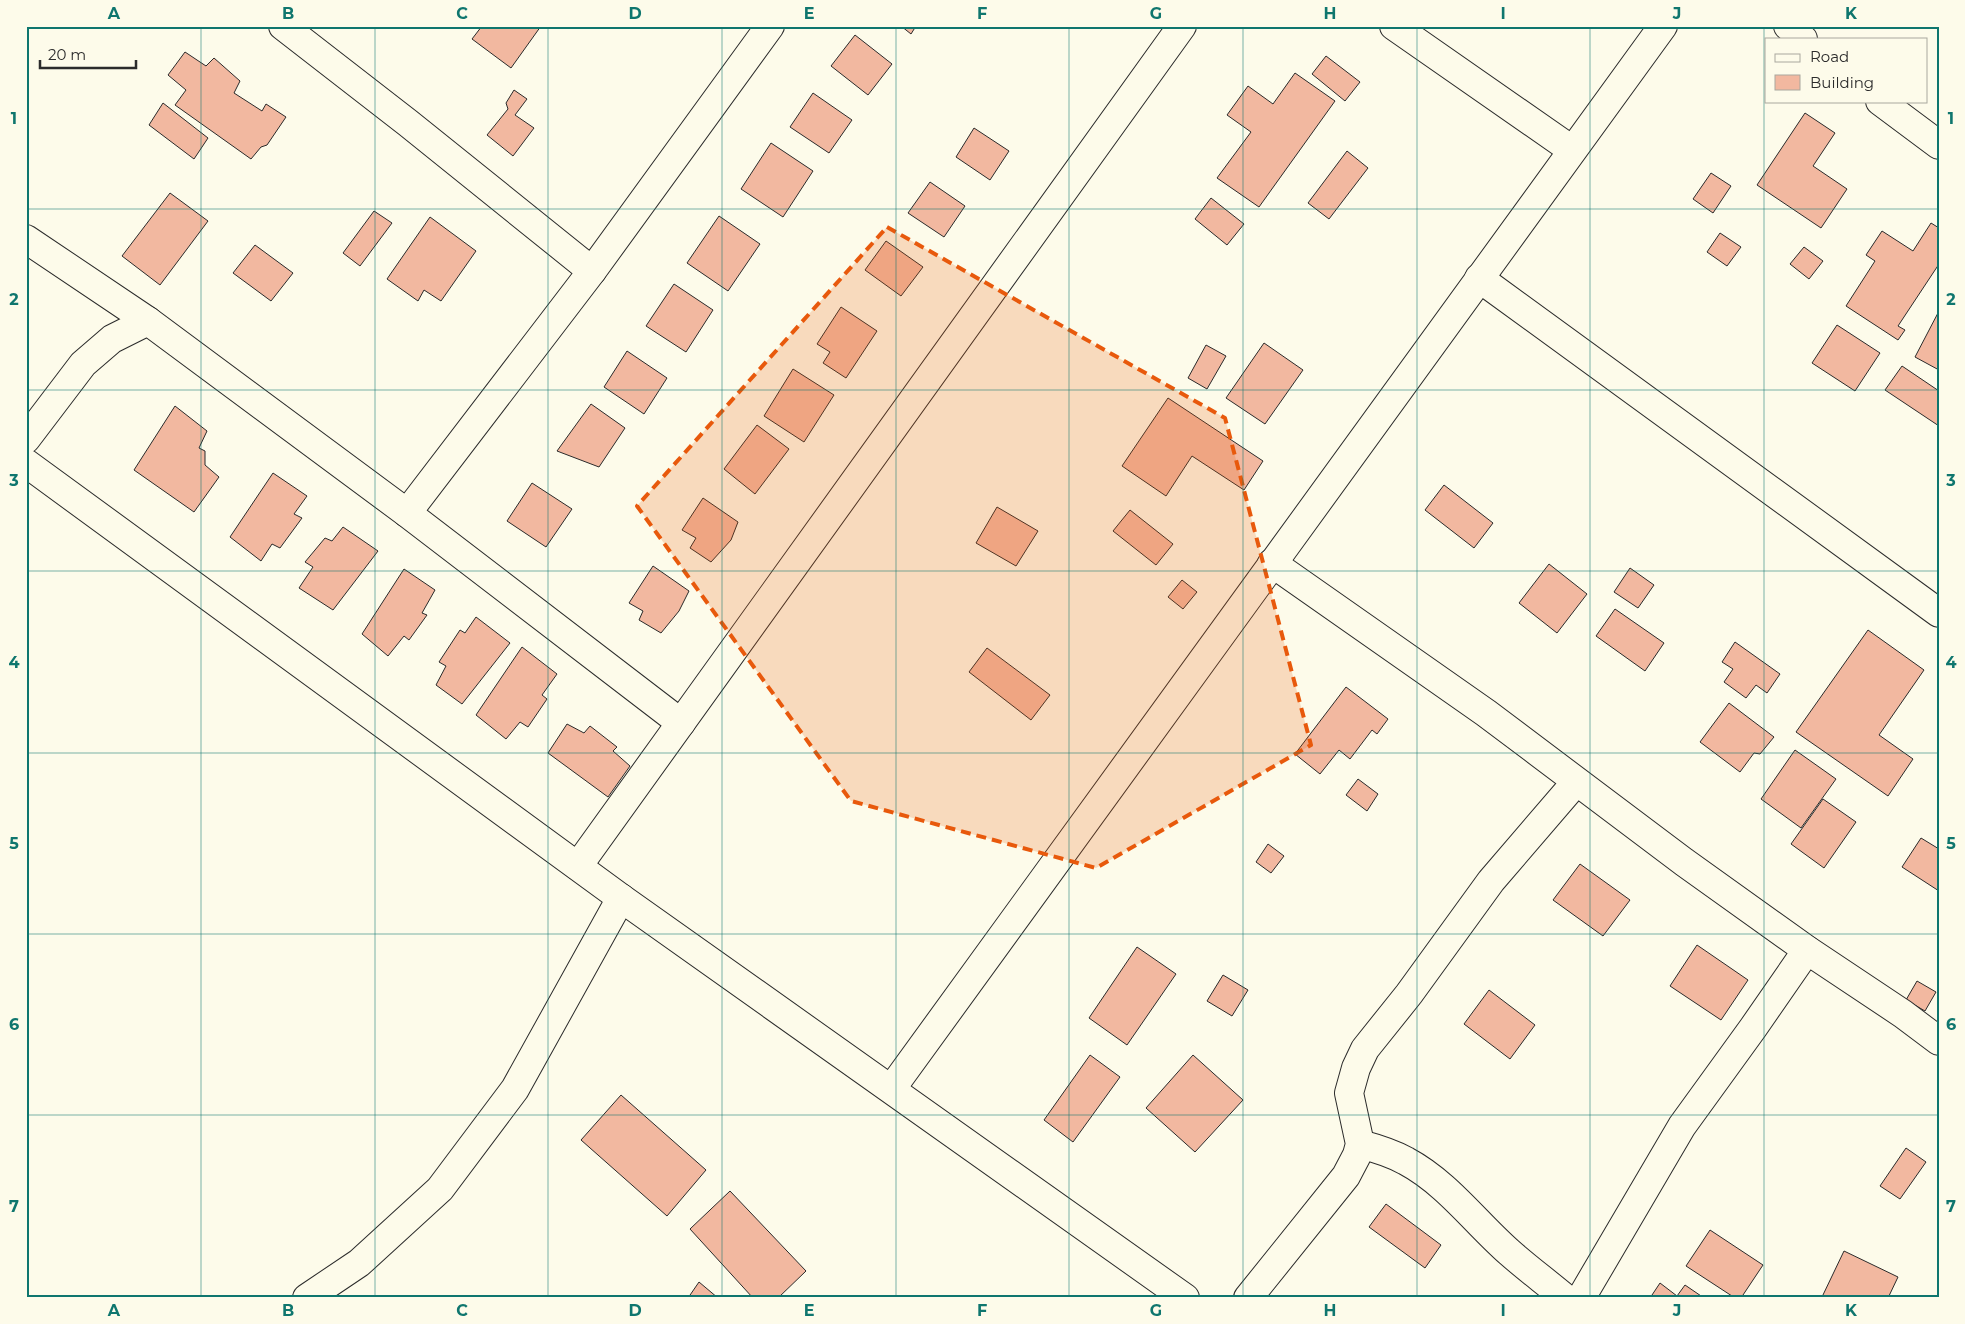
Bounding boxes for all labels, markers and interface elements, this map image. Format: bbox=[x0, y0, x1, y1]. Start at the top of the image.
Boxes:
text: A bbox=[107, 4, 121, 23]
text: B bbox=[282, 4, 294, 23]
text: C bbox=[456, 4, 468, 23]
text: D bbox=[628, 4, 642, 23]
text: E bbox=[804, 4, 814, 23]
text: F bbox=[977, 4, 987, 23]
text: G bbox=[1150, 4, 1162, 23]
text: H bbox=[1324, 4, 1336, 23]
text: I bbox=[1500, 4, 1506, 23]
text: J bbox=[1672, 4, 1681, 23]
text: K bbox=[1845, 4, 1858, 23]
scale bar bbox=[40, 38, 136, 70]
legend bbox=[1765, 38, 1928, 102]
text: 20 m bbox=[48, 45, 86, 64]
text: Road bbox=[1810, 47, 1849, 66]
text: Building bbox=[1810, 73, 1874, 92]
text: 1 bbox=[11, 109, 17, 128]
text: 1 bbox=[1948, 109, 1954, 128]
text: 2 bbox=[9, 290, 19, 309]
text: 2 bbox=[1946, 290, 1956, 309]
text: 3 bbox=[8, 471, 19, 490]
text: 3 bbox=[1945, 471, 1956, 490]
text: 4 bbox=[8, 653, 20, 672]
text: 4 bbox=[1945, 653, 1957, 672]
text: 5 bbox=[9, 834, 19, 853]
text: 5 bbox=[1946, 834, 1956, 853]
text: 6 bbox=[9, 1015, 19, 1034]
text: 6 bbox=[1946, 1015, 1956, 1034]
text: 7 bbox=[9, 1197, 19, 1216]
text: 7 bbox=[1946, 1197, 1956, 1216]
text: A bbox=[107, 1301, 121, 1320]
text: B bbox=[282, 1301, 294, 1320]
text: C bbox=[456, 1301, 468, 1320]
text: D bbox=[628, 1301, 642, 1320]
text: E bbox=[804, 1301, 814, 1320]
text: F bbox=[977, 1301, 987, 1320]
text: G bbox=[1150, 1301, 1162, 1320]
text: H bbox=[1324, 1301, 1336, 1320]
text: I bbox=[1500, 1301, 1506, 1320]
text: J bbox=[1672, 1301, 1681, 1320]
text: K bbox=[1845, 1301, 1858, 1320]

